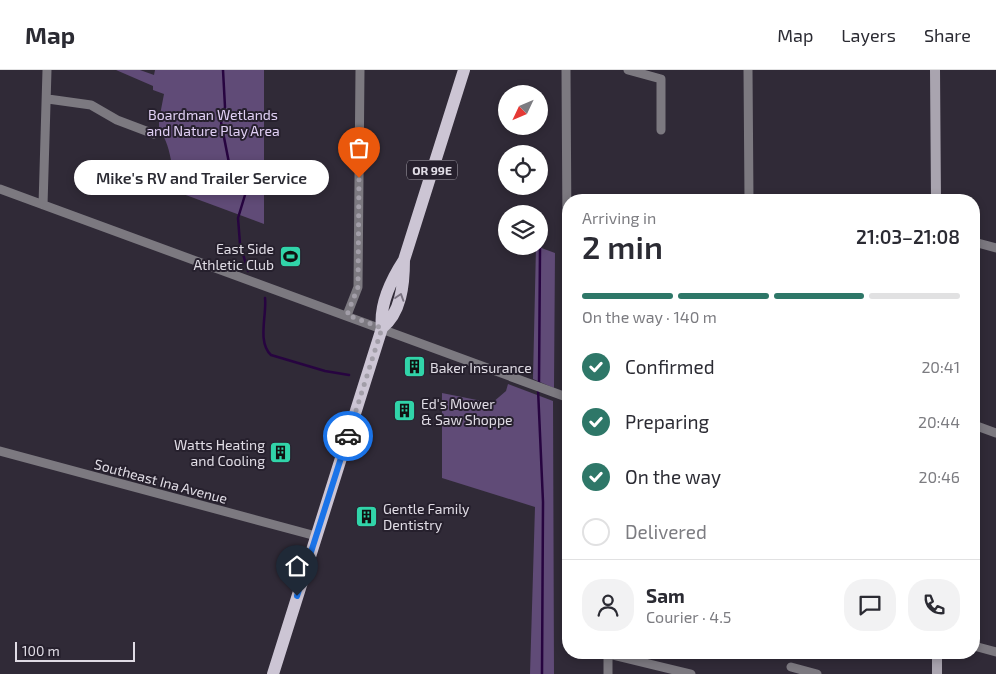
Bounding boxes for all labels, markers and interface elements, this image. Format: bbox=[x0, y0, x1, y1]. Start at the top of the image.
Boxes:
text: Map bbox=[25, 20, 75, 49]
text: Map bbox=[777, 24, 813, 46]
text: Layers bbox=[841, 24, 896, 46]
text: Share bbox=[924, 24, 971, 46]
north arrow bbox=[498, 85, 548, 135]
map controls bbox=[498, 85, 548, 255]
park label: Boardman Wetlands and Nature Play Area bbox=[146, 106, 280, 139]
pin bbox=[338, 127, 380, 178]
icon: bag bbox=[345, 134, 373, 162]
button: locate bbox=[498, 145, 548, 195]
callout: Mike's RV and Trailer Service bbox=[74, 160, 329, 196]
road number: OR 99E bbox=[407, 160, 457, 180]
text: Mike's RV and Trailer Service bbox=[96, 168, 307, 187]
button: layers bbox=[498, 205, 548, 255]
text: Arriving in bbox=[582, 208, 656, 227]
text: 21:03–21:08 bbox=[856, 225, 960, 248]
text: 2 min bbox=[582, 227, 663, 265]
place label: East Side Athletic Club bbox=[193, 240, 274, 273]
sports icon: East Side Athletic Club bbox=[278, 244, 302, 268]
one-way arrow bbox=[394, 293, 404, 302]
text: On the way · 140 m bbox=[582, 307, 717, 326]
icon: check bbox=[582, 353, 610, 381]
building icon: Baker Insurance bbox=[402, 355, 426, 379]
text: Confirmed bbox=[625, 355, 715, 378]
text: 20:41 bbox=[921, 357, 960, 376]
place label: Baker Insurance bbox=[430, 359, 532, 376]
place label: Ed's Mower & Saw Shoppe bbox=[421, 395, 513, 428]
building icon: Ed's Mower & Saw Shoppe bbox=[393, 399, 417, 423]
icon: check bbox=[582, 408, 610, 436]
text: Preparing bbox=[625, 410, 709, 433]
courier bbox=[323, 411, 373, 461]
text: 20:44 bbox=[918, 412, 960, 431]
icon: car bbox=[334, 422, 362, 450]
place label: Watts Heating and Cooling bbox=[174, 436, 265, 469]
building icon: Watts Heating and Cooling bbox=[269, 440, 293, 464]
street label: Southeast Ina Avenue bbox=[93, 455, 229, 507]
icon: check bbox=[582, 463, 610, 491]
text: On the way bbox=[625, 465, 721, 488]
text: 20:46 bbox=[919, 467, 960, 486]
place label: Gentle Family Dentistry bbox=[383, 500, 470, 533]
building icon: Gentle Family Dentistry bbox=[355, 504, 379, 528]
text: Delivered bbox=[625, 520, 707, 543]
pin bbox=[276, 545, 318, 596]
icon: home bbox=[283, 552, 311, 580]
button: person bbox=[582, 579, 634, 631]
button: chat bbox=[844, 579, 896, 631]
button: phone bbox=[908, 579, 960, 631]
text: Sam bbox=[646, 584, 685, 607]
text: Courier · 4.5 bbox=[646, 607, 731, 626]
scale bar bbox=[15, 639, 135, 662]
text: 100 m bbox=[22, 642, 60, 659]

